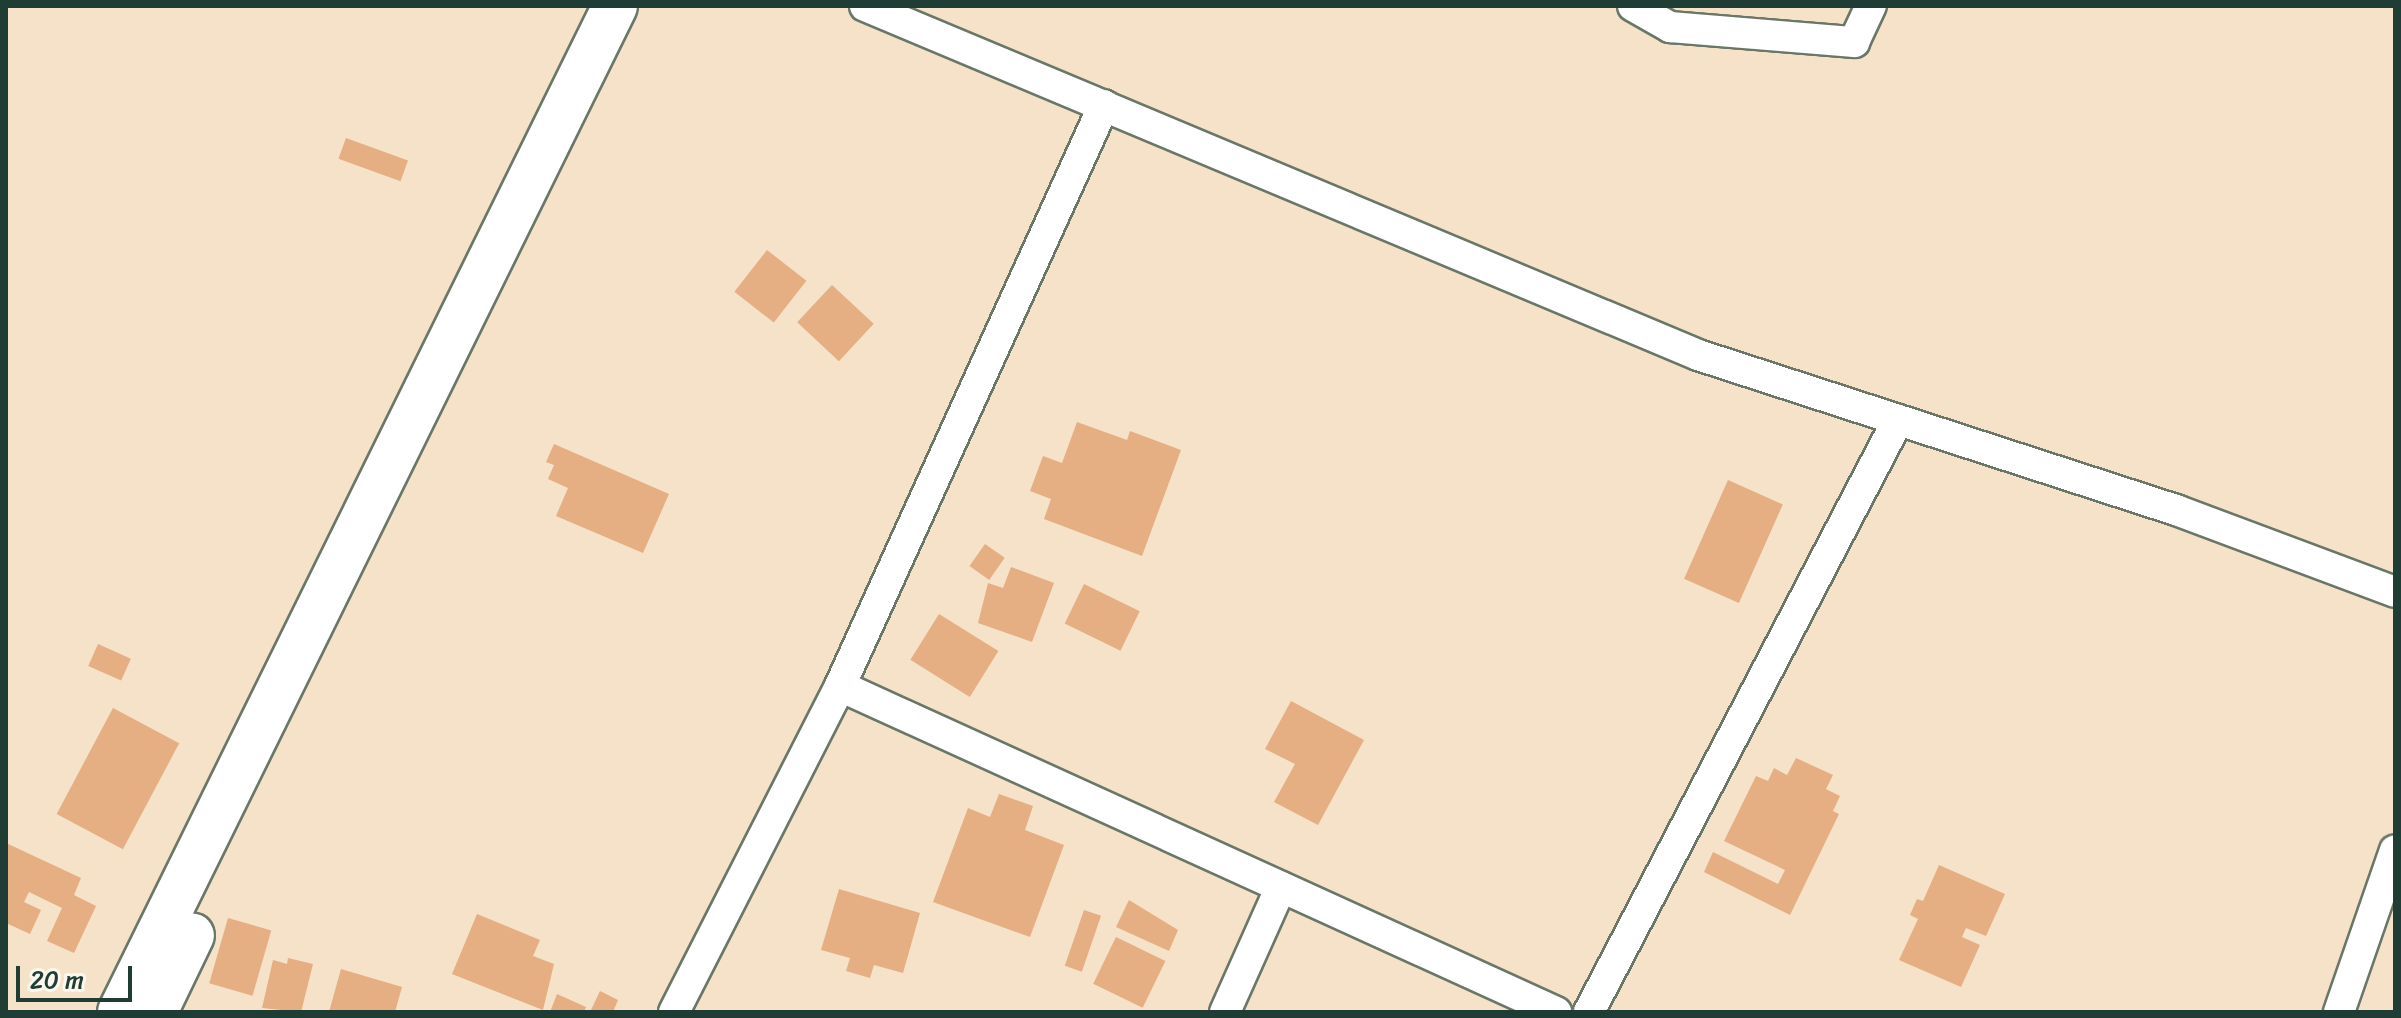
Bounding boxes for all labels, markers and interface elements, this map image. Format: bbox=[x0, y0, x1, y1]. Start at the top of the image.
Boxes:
scale bar bbox=[20, 950, 136, 1000]
text: 20 m bbox=[30, 959, 84, 1001]

